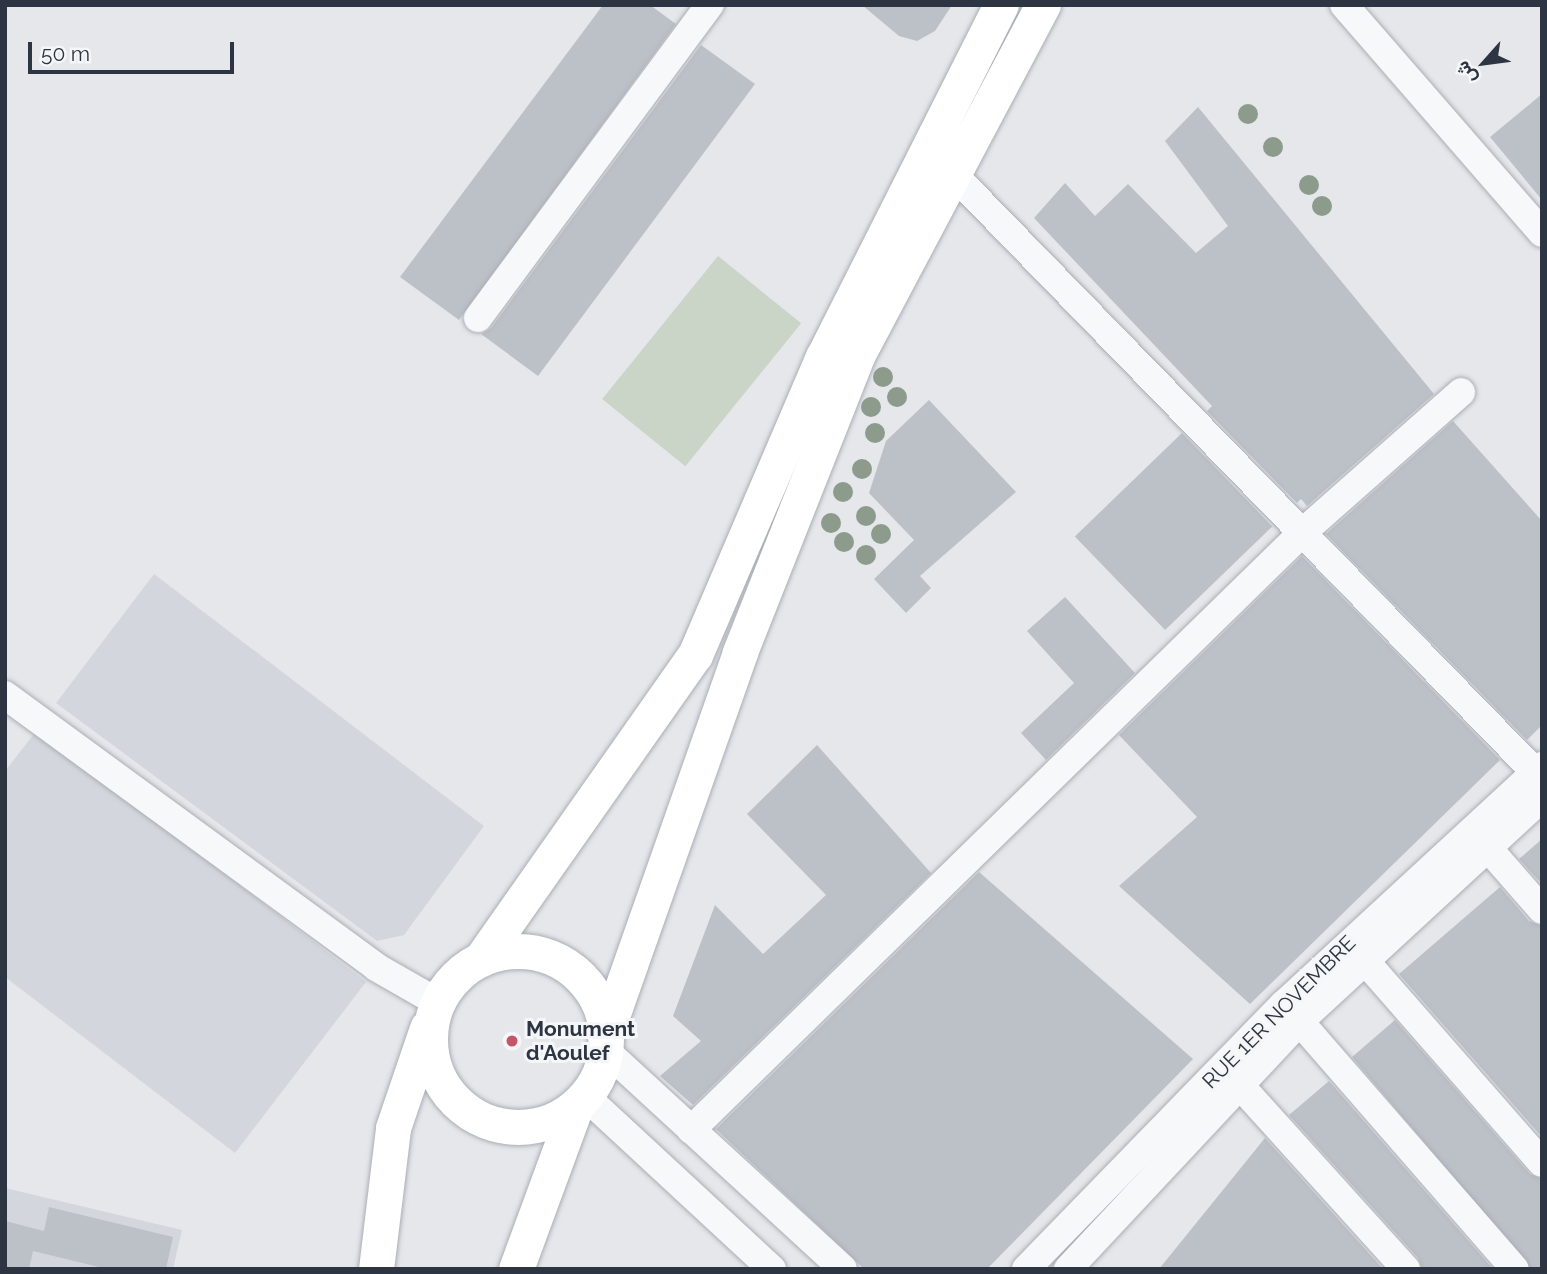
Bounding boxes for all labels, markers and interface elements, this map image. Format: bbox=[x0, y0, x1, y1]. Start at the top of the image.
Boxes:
scale bar bbox=[32, 28, 238, 72]
north arrow bbox=[1449, 28, 1519, 98]
text: 50 m bbox=[41, 41, 90, 66]
text: ش bbox=[1450, 58, 1481, 88]
street label: RUE 1ER NOVEMBRE bbox=[1197, 930, 1361, 1094]
place label: Monument d'Aoulef bbox=[526, 1016, 635, 1066]
marker: Monument d'Aoulef bbox=[504, 1033, 520, 1049]

